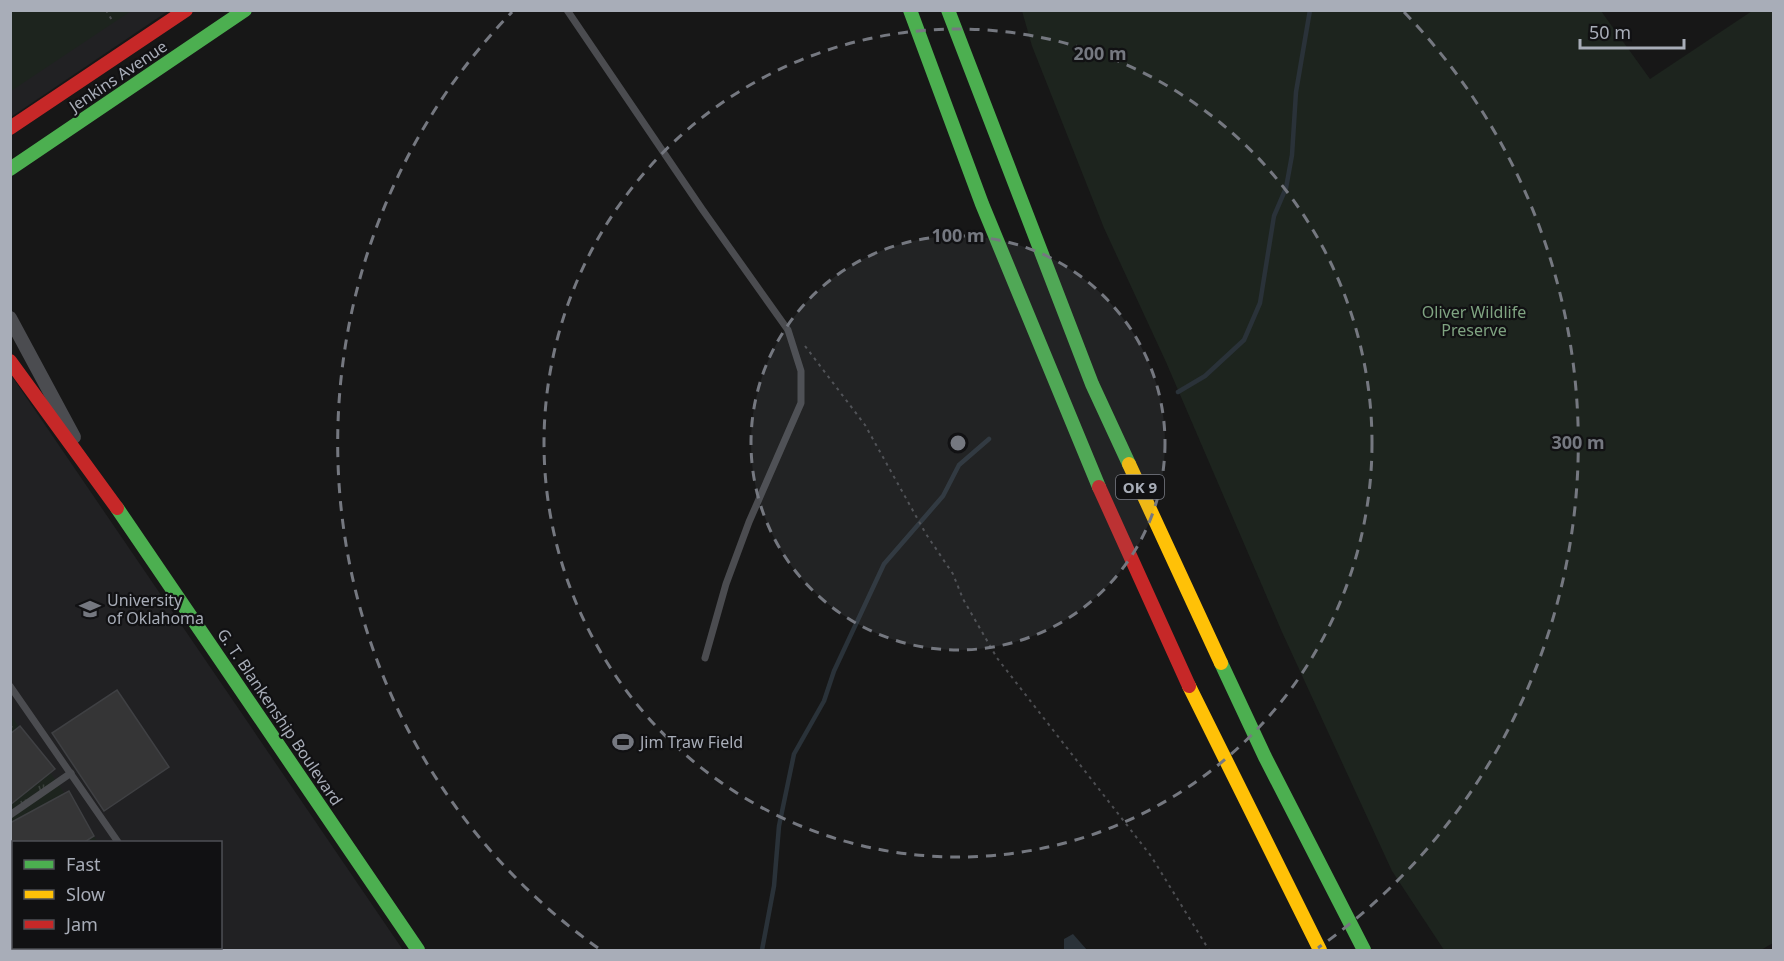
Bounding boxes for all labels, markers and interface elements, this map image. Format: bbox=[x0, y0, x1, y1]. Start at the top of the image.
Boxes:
scale bar bbox=[1580, 12, 1684, 50]
text: 50 m bbox=[1589, 20, 1631, 44]
street label: Jenkins Avenue bbox=[63, 35, 171, 118]
text: 200 m bbox=[1073, 41, 1127, 65]
text: 100 m bbox=[931, 223, 985, 247]
park label: Oliver Wildlife Preserve bbox=[1422, 301, 1526, 341]
text: 300 m bbox=[1551, 430, 1605, 454]
centre of rings bbox=[948, 433, 968, 453]
road number: OK 9 bbox=[1116, 475, 1164, 499]
place label: University of Oklahoma bbox=[107, 589, 204, 629]
school or university icon: University of Oklahoma bbox=[78, 597, 102, 621]
street label: G. T. Blankenship Boulevard bbox=[212, 624, 348, 810]
sports icon: Jim Traw Field bbox=[611, 730, 635, 754]
place label: Jim Traw Field bbox=[638, 731, 743, 753]
legend bbox=[12, 841, 222, 949]
text: Fast bbox=[66, 852, 101, 876]
text: Slow bbox=[66, 882, 105, 906]
text: Jam bbox=[64, 912, 98, 936]

